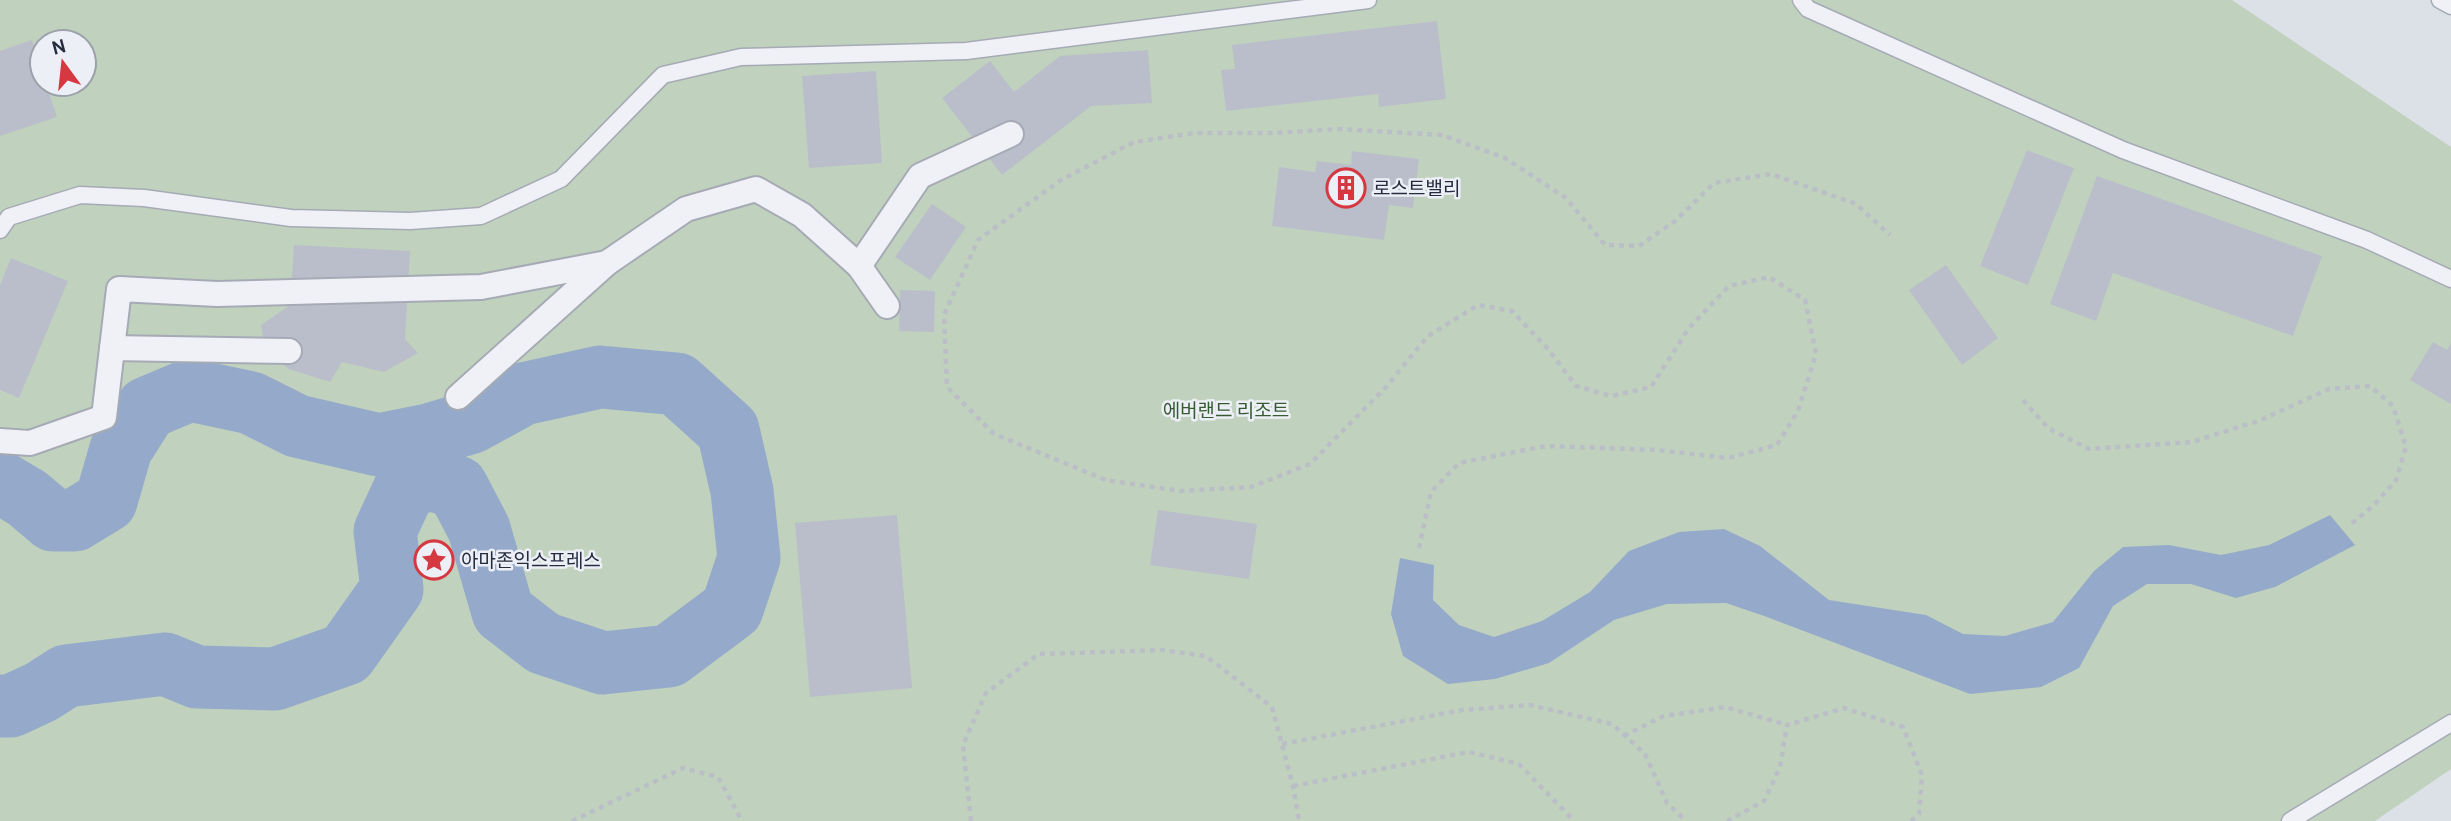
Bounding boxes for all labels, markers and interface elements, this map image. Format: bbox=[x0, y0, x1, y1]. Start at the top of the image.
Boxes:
north arrow bbox=[28, 28, 98, 98]
text: N bbox=[49, 34, 68, 60]
building icon: 로스트밸리 bbox=[1325, 167, 1367, 209]
place label: 로스트밸리 bbox=[1373, 177, 1460, 200]
park label: 에버랜드 리조트 bbox=[1163, 399, 1289, 422]
place icon: 아마존익스프레스 bbox=[413, 539, 455, 581]
place label: 아마존익스프레스 bbox=[461, 549, 601, 572]

